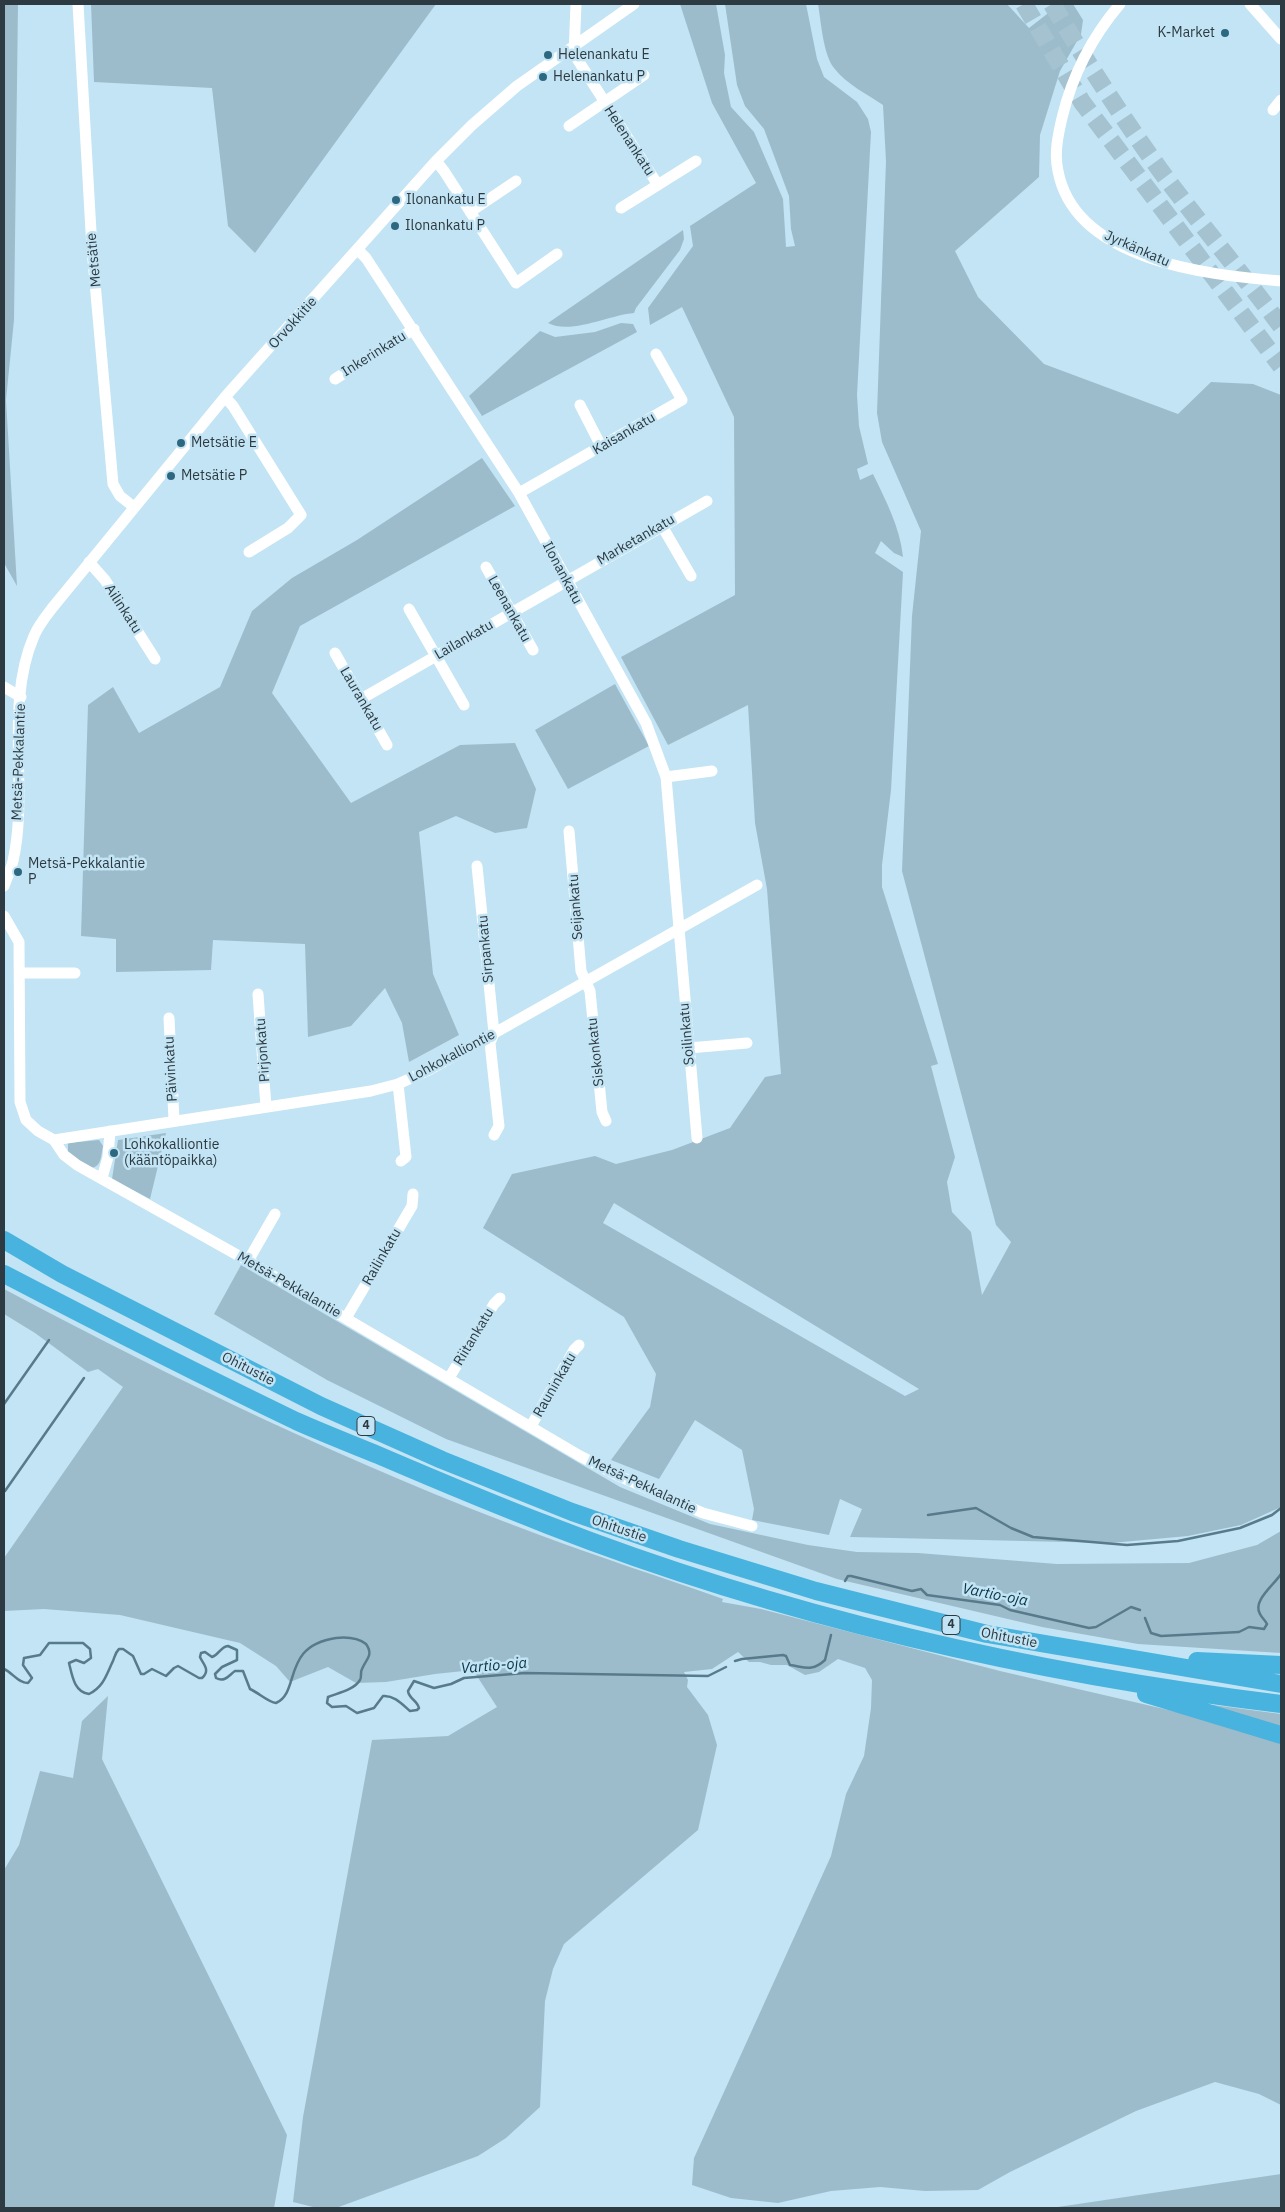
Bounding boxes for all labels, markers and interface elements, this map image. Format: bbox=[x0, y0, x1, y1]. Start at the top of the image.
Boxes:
place label: K-Market bbox=[1158, 25, 1215, 41]
marker: K-Market bbox=[1219, 27, 1231, 39]
place label: Helenankatu E bbox=[558, 47, 650, 63]
marker: Helenankatu E bbox=[542, 49, 554, 61]
place label: Helenankatu P bbox=[553, 69, 645, 85]
marker: Helenankatu P bbox=[537, 71, 549, 83]
street label: Helenankatu bbox=[600, 103, 658, 179]
place label: Ilonankatu E bbox=[406, 192, 486, 208]
marker: Ilonankatu E bbox=[390, 194, 402, 206]
place label: Ilonankatu P bbox=[405, 218, 485, 234]
marker: Ilonankatu P bbox=[389, 220, 401, 232]
street label: Jyrkänkatu bbox=[1102, 227, 1172, 271]
street label: Metsätie bbox=[83, 232, 105, 288]
street label: Orvokkitie bbox=[265, 294, 321, 352]
street label: Inkerinkatu bbox=[339, 328, 409, 380]
street label: Kaisankatu bbox=[590, 409, 658, 459]
place label: Metsätie E bbox=[191, 435, 257, 451]
marker: Metsätie E bbox=[175, 437, 187, 449]
place label: Metsätie P bbox=[181, 468, 247, 484]
marker: Metsätie P bbox=[165, 470, 177, 482]
street label: Marketankatu bbox=[594, 511, 678, 569]
street label: Ilonankatu bbox=[539, 539, 585, 607]
street label: Leenankatu bbox=[484, 573, 534, 645]
street label: Ailinkatu bbox=[101, 581, 145, 637]
street label: Lailankatu bbox=[432, 617, 496, 663]
street label: Laurankatu bbox=[336, 664, 386, 734]
street label: Metsä-Pekkalantie bbox=[9, 703, 29, 821]
place label: Metsä-Pekkalantie P bbox=[28, 856, 145, 889]
marker: Metsä-Pekkalantie P bbox=[12, 866, 24, 878]
street label: Seijankatu bbox=[565, 874, 587, 940]
street label: Sirpankatu bbox=[475, 914, 497, 984]
street label: Soilinkatu bbox=[676, 1002, 698, 1066]
street label: Pirjonkatu bbox=[252, 1017, 274, 1083]
street label: Siskonkatu bbox=[584, 1017, 608, 1087]
street label: Lohkokalliontie bbox=[406, 1026, 498, 1086]
street label: Päivinkatu bbox=[161, 1036, 181, 1102]
place label: Lohkokalliontie (kääntöpaikka) bbox=[124, 1137, 219, 1170]
marker: Lohkokalliontie (kääntöpaikka) bbox=[108, 1147, 120, 1159]
street label: Railinkatu bbox=[359, 1226, 405, 1288]
street label: Metsä-Pekkalantie bbox=[234, 1248, 344, 1322]
street label: Riitankatu bbox=[450, 1305, 498, 1369]
street label: Ohitustie bbox=[219, 1349, 277, 1389]
street label: Rauninkatu bbox=[530, 1350, 580, 1420]
road number: 4 bbox=[357, 1416, 375, 1435]
street label: Metsä-Pekkalantie bbox=[585, 1453, 699, 1517]
street label: Ohitustie bbox=[589, 1512, 649, 1546]
water label: Vartio-oja bbox=[961, 1580, 1029, 1610]
road number: 4 bbox=[942, 1616, 960, 1634]
street label: Ohitustie bbox=[979, 1624, 1039, 1652]
water label: Vartio-oja bbox=[460, 1654, 528, 1678]

